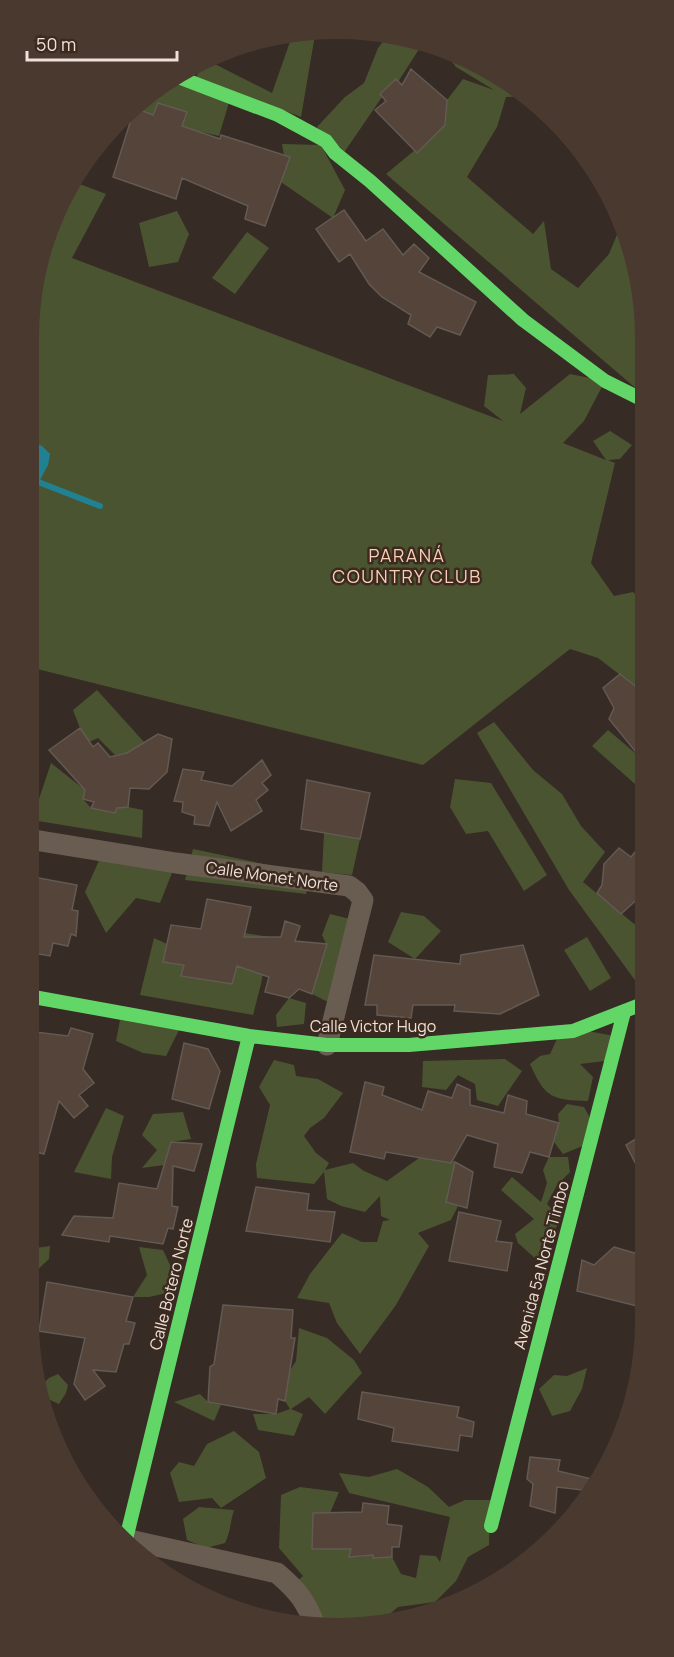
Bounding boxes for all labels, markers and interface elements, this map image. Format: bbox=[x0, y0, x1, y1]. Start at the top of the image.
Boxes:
scale bar bbox=[27, 24, 177, 62]
text: 50 m bbox=[36, 32, 76, 56]
district label: PARANÁ COUNTRY CLUB bbox=[332, 543, 482, 588]
street label: Calle Monet Norte bbox=[204, 856, 340, 896]
street label: Calle Victor Hugo bbox=[310, 1015, 436, 1037]
street label: Avenida 5a Norte Timbo bbox=[508, 1179, 574, 1351]
street label: Calle Botero Norte bbox=[144, 1216, 198, 1352]

